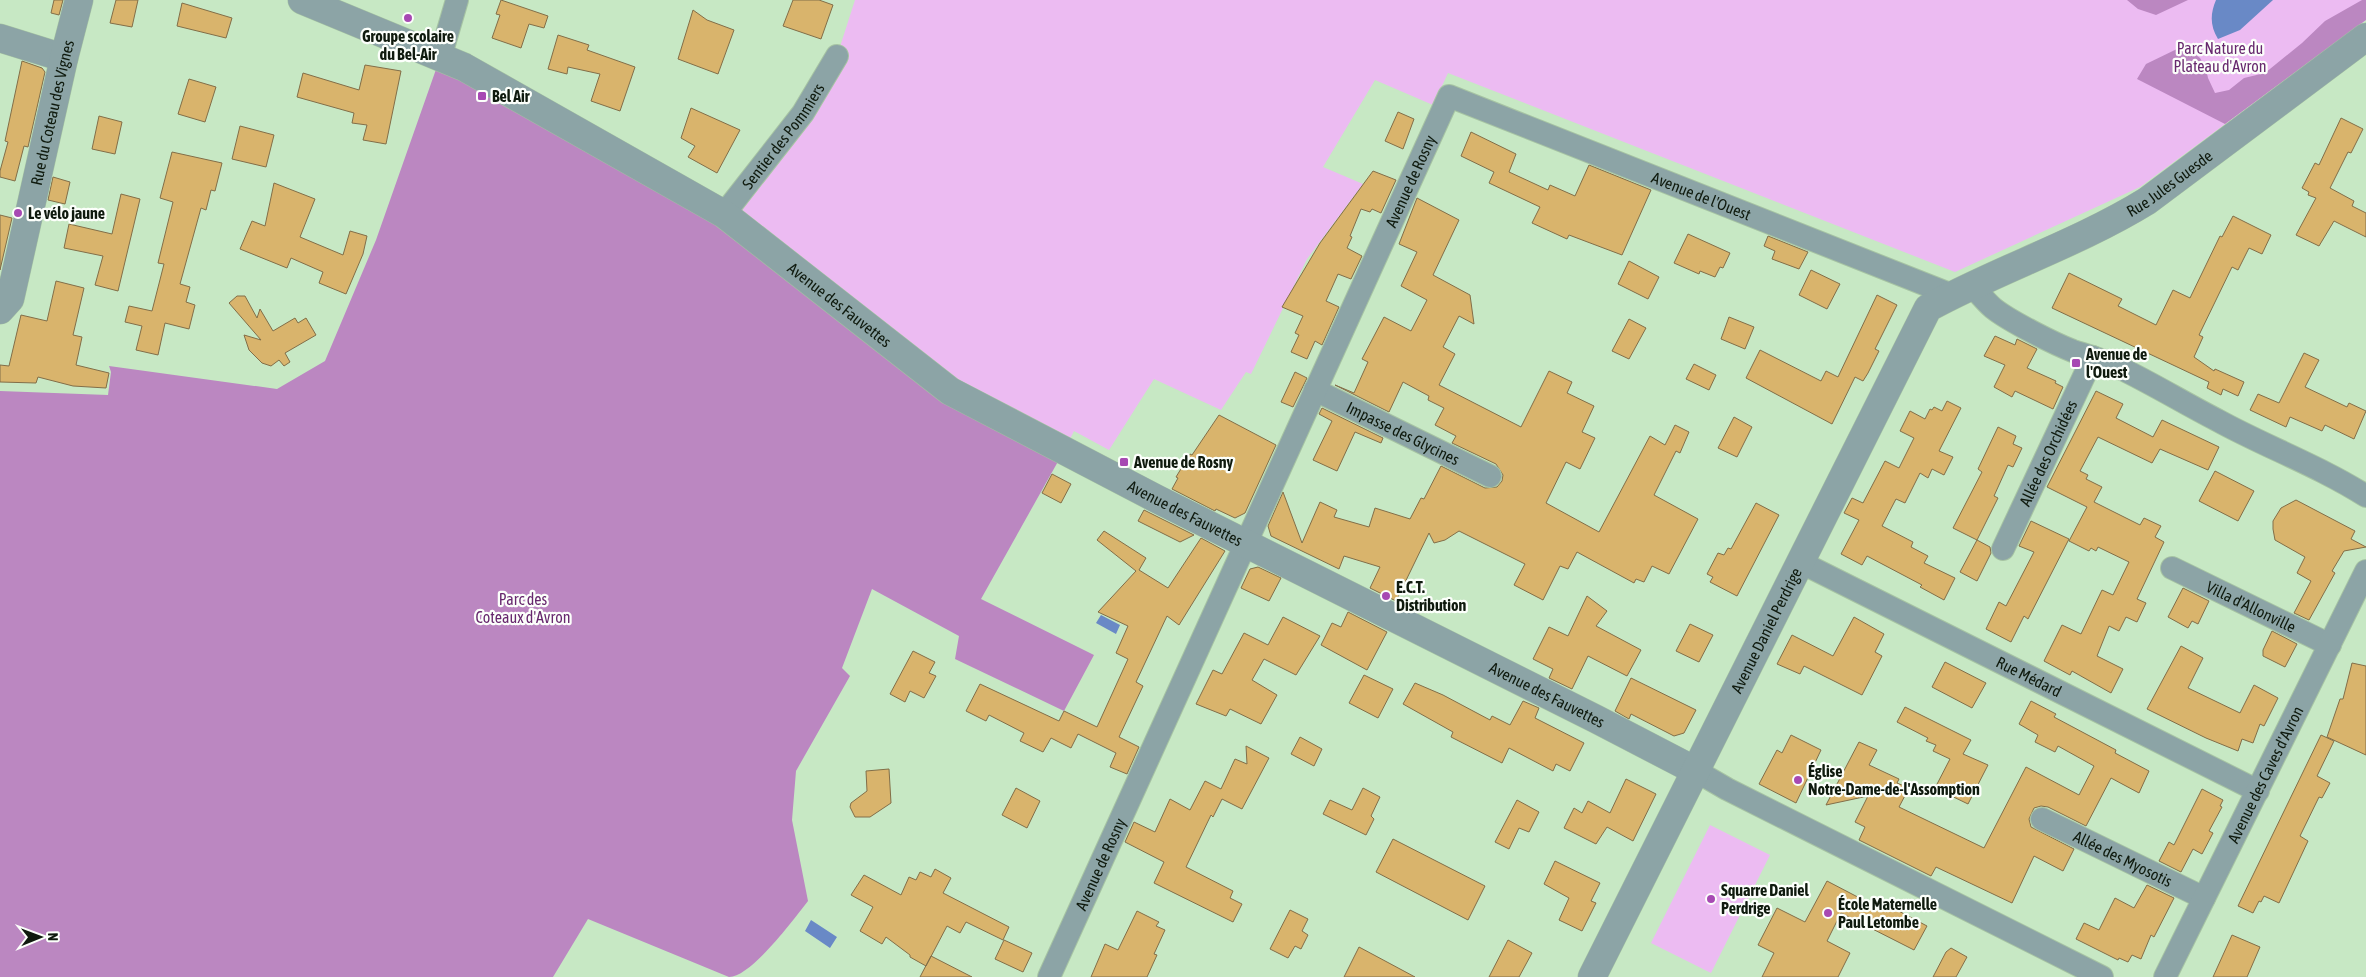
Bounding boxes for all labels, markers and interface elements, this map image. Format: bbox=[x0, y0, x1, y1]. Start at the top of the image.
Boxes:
marker: Groupe scolaire du Bel-Air bbox=[402, 12, 414, 24]
place label: Groupe scolaire du Bel-Air bbox=[362, 27, 454, 63]
street label: Rue du Coteau des Vignes bbox=[27, 38, 77, 187]
park label: Parc Nature du Plateau d'Avron bbox=[2173, 39, 2267, 75]
street label: Sentier des Pommiers bbox=[738, 80, 828, 192]
place label: Bel Air bbox=[492, 87, 530, 105]
marker: Bel Air bbox=[476, 90, 488, 102]
street label: Avenue de Rosny bbox=[1382, 132, 1440, 230]
street label: Rue Jules Guesde bbox=[2123, 146, 2216, 220]
street label: Avenue de l'Ouest bbox=[1649, 168, 1754, 224]
place label: Le vélo jaune bbox=[28, 204, 105, 222]
marker: Le vélo jaune bbox=[12, 207, 24, 219]
street label: Avenue des Fauvettes bbox=[784, 259, 895, 351]
place label: Avenue de l'Ouest bbox=[2085, 345, 2147, 381]
marker: Avenue de l'Ouest bbox=[2070, 357, 2082, 369]
street label: Allée des Orchidées bbox=[2015, 397, 2081, 509]
street label: Impasse des Glycines bbox=[1344, 398, 1463, 469]
place label: Avenue de Rosny bbox=[1133, 453, 1233, 471]
marker: Avenue de Rosny bbox=[1118, 456, 1130, 468]
street label: Avenue des Fauvettes bbox=[1125, 476, 1246, 550]
street label: Avenue Daniel Perdrige bbox=[1727, 565, 1805, 696]
street label: Villa d'Allonville bbox=[2203, 577, 2299, 636]
place label: E.C.T. Distribution bbox=[1396, 578, 1466, 614]
park label: Parc des Coteaux d'Avron bbox=[476, 590, 570, 626]
marker: E.C.T. Distribution bbox=[1380, 590, 1392, 602]
street label: Rue Médard bbox=[1993, 653, 2065, 700]
street label: Avenue des Fauvettes bbox=[1487, 658, 1608, 731]
street label: Avenue des Caves d'Avron bbox=[2224, 703, 2307, 846]
place label: Église Notre-Dame-de-l'Assomption bbox=[1808, 762, 1980, 798]
marker: Église Notre-Dame-de-l'Assomption bbox=[1792, 774, 1804, 786]
street label: Avenue de Rosny bbox=[1072, 815, 1130, 913]
street label: Allée des Myosotis bbox=[2071, 827, 2175, 890]
place label: Squarre Daniel Perdrige bbox=[1721, 881, 1809, 917]
marker: Squarre Daniel Perdrige bbox=[1705, 893, 1717, 905]
place label: École Maternelle Paul Letombe bbox=[1838, 895, 1937, 931]
marker: École Maternelle Paul Letombe bbox=[1822, 907, 1834, 919]
north arrow bbox=[15, 912, 65, 962]
text: N bbox=[45, 933, 61, 941]

